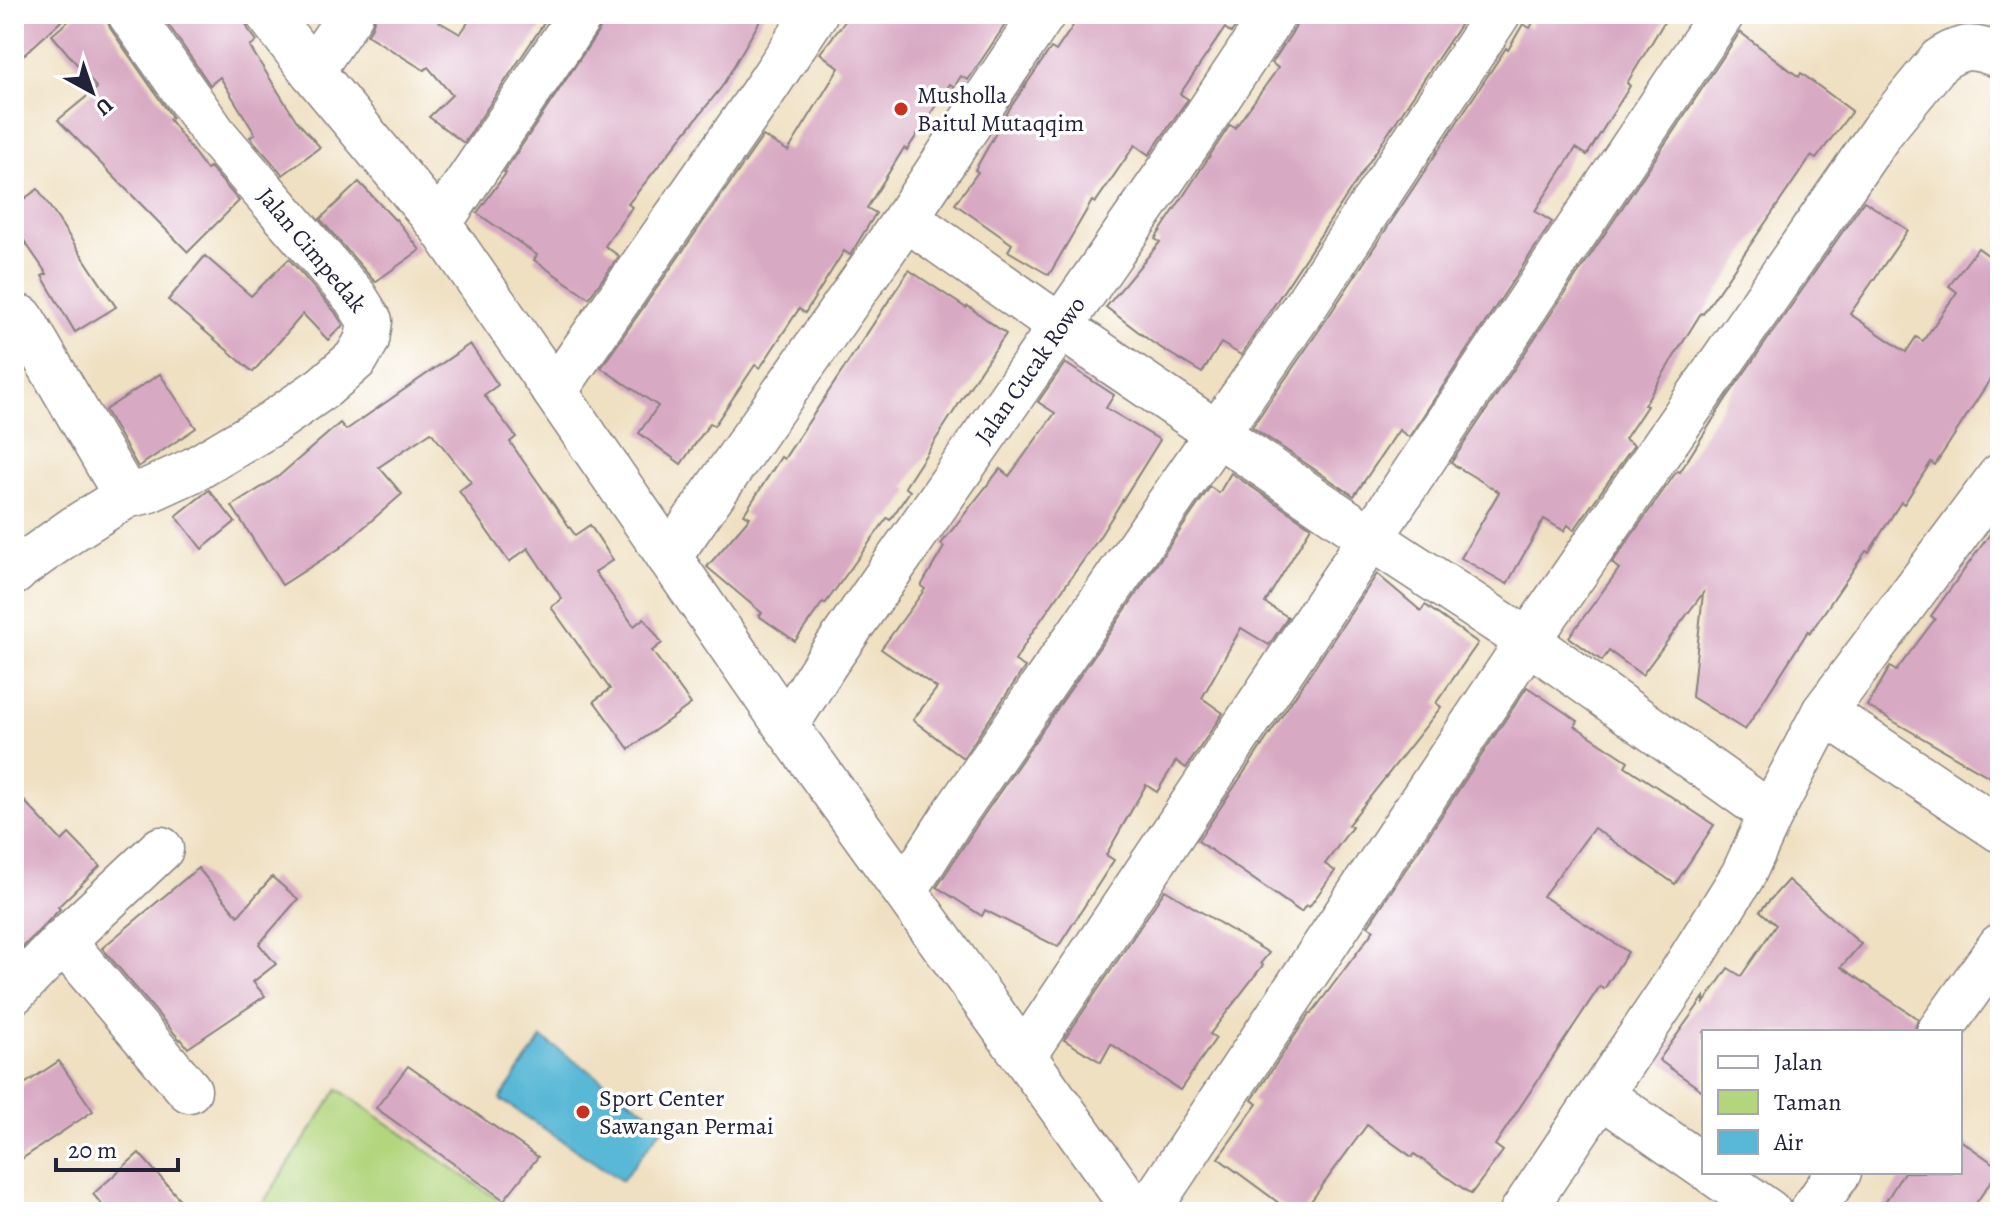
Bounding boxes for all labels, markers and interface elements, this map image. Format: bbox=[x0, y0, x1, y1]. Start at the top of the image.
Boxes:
north arrow bbox=[52, 52, 132, 132]
place label: Musholla Baitul Mutaqqim bbox=[917, 79, 1084, 139]
text: U bbox=[89, 90, 119, 123]
marker: Musholla Baitul Mutaqqim bbox=[892, 100, 910, 118]
street label: Jalan Cimpedak bbox=[250, 181, 374, 319]
street label: Jalan Cucak Rowo bbox=[967, 290, 1093, 450]
legend bbox=[1702, 1030, 1962, 1174]
text: Jalan bbox=[1774, 1046, 1823, 1078]
place label: Sport Center Sawangan Permai bbox=[599, 1082, 774, 1142]
text: Taman bbox=[1774, 1086, 1841, 1118]
marker: Sport Center Sawangan Permai bbox=[574, 1103, 592, 1121]
scale bar bbox=[56, 1122, 178, 1172]
text: Air bbox=[1773, 1126, 1804, 1158]
text: 20 m bbox=[68, 1134, 117, 1166]

